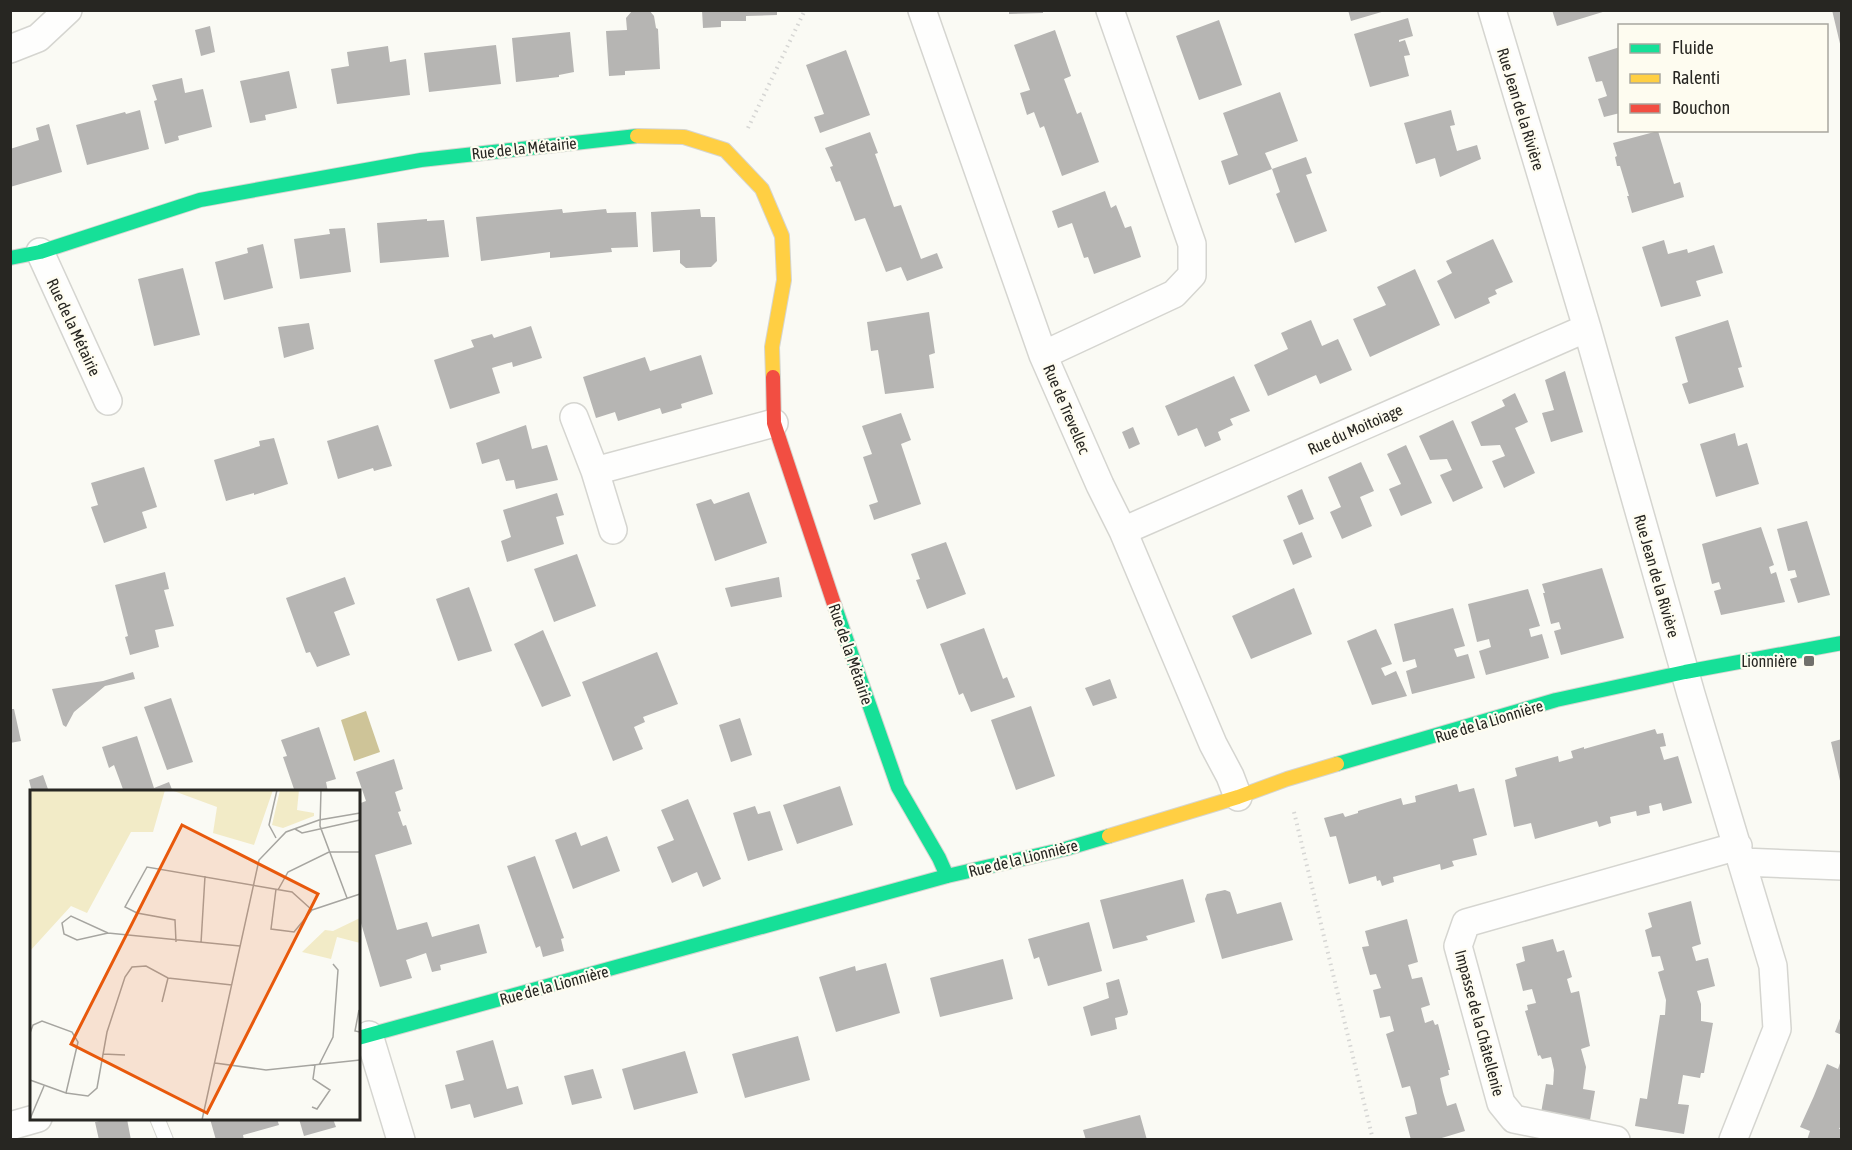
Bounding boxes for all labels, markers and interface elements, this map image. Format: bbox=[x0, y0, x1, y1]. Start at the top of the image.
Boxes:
legend bbox=[1618, 24, 1828, 132]
text: Fluide bbox=[1672, 37, 1714, 58]
street label: Rue Jean de la Rivière bbox=[1494, 46, 1548, 172]
text: Ralenti bbox=[1672, 67, 1720, 88]
text: Bouchon bbox=[1672, 97, 1730, 118]
street label: Rue de la Métairie bbox=[471, 134, 577, 162]
street label: Rue de la Métairie bbox=[44, 275, 104, 379]
street label: Rue de Trevellec bbox=[1040, 362, 1094, 456]
street label: Rue du Moitoiage bbox=[1305, 400, 1405, 459]
street label: Rue Jean de la Rivière bbox=[1631, 512, 1683, 640]
street label: Rue de la Métairie bbox=[825, 601, 877, 707]
place label: Lionnière bbox=[1741, 652, 1797, 670]
marker: Lionnière bbox=[1802, 654, 1816, 668]
street label: Rue de la Lionnière bbox=[1433, 696, 1545, 746]
inset map bbox=[30, 790, 360, 1120]
street label: Rue de la Lionnière bbox=[967, 836, 1079, 880]
street label: Impasse de la Châtellenie bbox=[1451, 948, 1508, 1098]
street label: Rue de la Lionnière bbox=[498, 962, 610, 1008]

